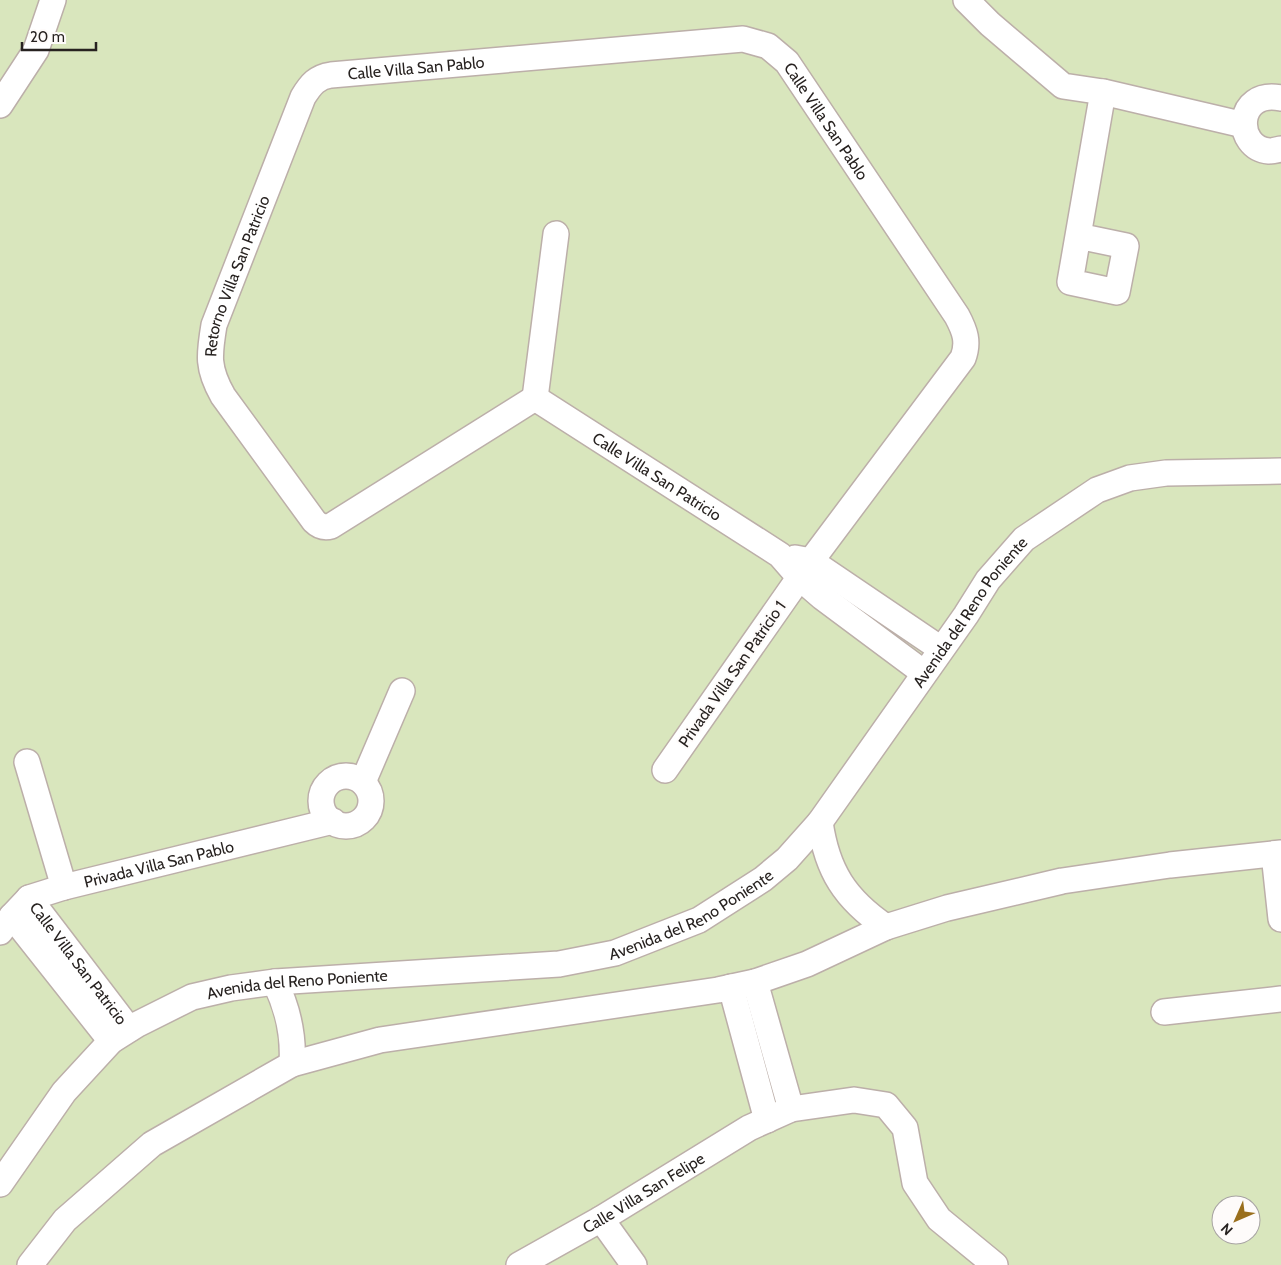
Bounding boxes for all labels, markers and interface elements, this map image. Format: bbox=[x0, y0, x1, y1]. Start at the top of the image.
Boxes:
scale bar bbox=[22, 20, 96, 52]
text: 20 m bbox=[30, 28, 65, 46]
street label: Calle Villa San Pablo bbox=[347, 52, 485, 83]
street label: Calle Villa San Pablo bbox=[780, 59, 873, 183]
street label: Retorno Villa San Patricio bbox=[201, 193, 273, 357]
street label: Calle Villa San Patricio bbox=[589, 428, 725, 525]
street label: Avenida del Reno Poniente bbox=[909, 533, 1031, 691]
street label: Privada Villa San Patricio 1 bbox=[674, 597, 790, 751]
street label: Privada Villa San Pablo bbox=[82, 836, 236, 891]
street label: Avenida del Reno Poniente bbox=[608, 865, 777, 963]
street label: Calle Villa San Patricio bbox=[26, 898, 132, 1028]
street label: Avenida del Reno Poniente bbox=[205, 965, 388, 1003]
street label: Calle Villa San Felipe bbox=[579, 1148, 708, 1237]
north arrow bbox=[1211, 1195, 1261, 1245]
text: N bbox=[1217, 1219, 1237, 1239]

